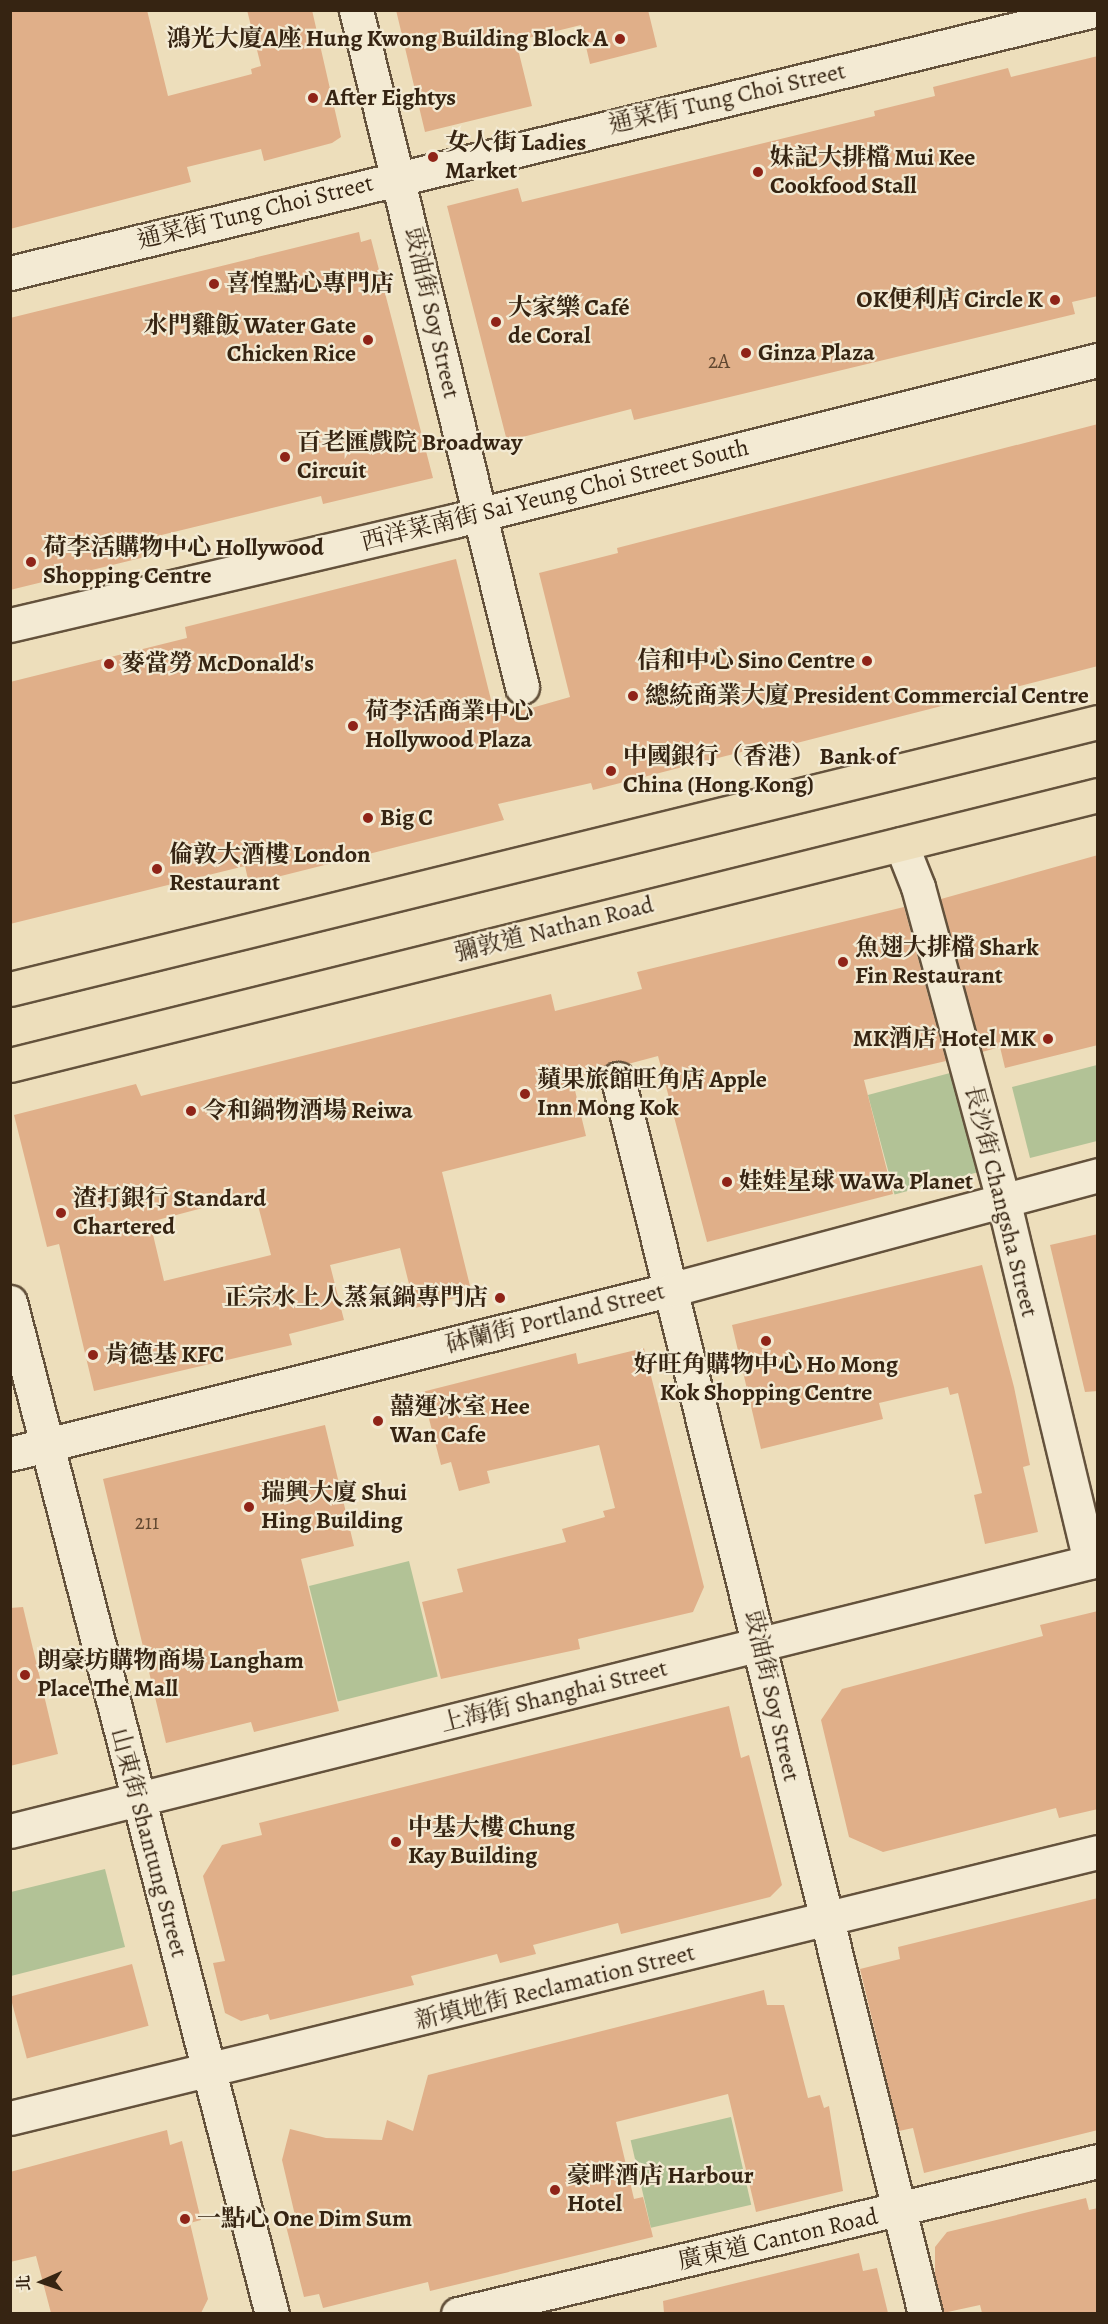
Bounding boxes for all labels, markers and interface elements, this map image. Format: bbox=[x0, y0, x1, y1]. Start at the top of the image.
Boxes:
place label: 鴻光大廈A座 Hung Kwong Building Block A bbox=[167, 25, 608, 53]
marker: 鴻光大廈A座 Hung Kwong Building Block A bbox=[613, 32, 627, 46]
street label: 通菜街 Tung Choi Street bbox=[606, 57, 848, 139]
place label: After Eightys bbox=[325, 84, 456, 112]
marker: After Eightys bbox=[306, 91, 320, 105]
place label: 女人街 Ladies Market bbox=[445, 129, 586, 185]
place label: 妹記大排檔 Mui Kee Cookfood Stall bbox=[770, 144, 975, 200]
marker: 女人街 Ladies Market bbox=[426, 150, 440, 164]
marker: 妹記大排檔 Mui Kee Cookfood Stall bbox=[751, 165, 765, 179]
street label: 通菜街 Tung Choi Street bbox=[134, 169, 376, 255]
street label: 豉油街 Soy Street bbox=[398, 224, 466, 402]
place label: 喜惶點心專門店 bbox=[226, 270, 394, 298]
marker: 喜惶點心專門店 bbox=[207, 277, 221, 291]
place label: OK便利店 Circle K bbox=[856, 286, 1043, 314]
marker: OK便利店 Circle K bbox=[1048, 293, 1062, 307]
place label: 大家樂 Café de Coral bbox=[508, 294, 630, 350]
place label: 水門雞飯 Water Gate Chicken Rice bbox=[144, 312, 356, 368]
marker: 大家樂 Café de Coral bbox=[489, 315, 503, 329]
marker: 水門雞飯 Water Gate Chicken Rice bbox=[361, 333, 375, 347]
place label: Ginza Plaza bbox=[758, 339, 875, 367]
marker: Ginza Plaza bbox=[739, 346, 753, 360]
house number: 2A bbox=[708, 348, 730, 374]
place label: 百老匯戲院 Broadway Circuit bbox=[297, 429, 522, 485]
street label: 西洋菜南街 Sai Yeung Choi Street South bbox=[358, 433, 752, 557]
marker: 百老匯戲院 Broadway Circuit bbox=[278, 450, 292, 464]
place label: 荷李活購物中心 Hollywood Shopping Centre bbox=[43, 534, 324, 590]
marker: 荷李活購物中心 Hollywood Shopping Centre bbox=[24, 555, 38, 569]
place label: 信和中心 Sino Centre bbox=[637, 647, 855, 675]
place label: 麥當勞 McDonald's bbox=[121, 650, 314, 678]
marker: 信和中心 Sino Centre bbox=[860, 654, 874, 668]
marker: 麥當勞 McDonald's bbox=[102, 657, 116, 671]
place label: 總統商業大廈 President Commercial Centre bbox=[645, 682, 1089, 710]
marker: 總統商業大廈 President Commercial Centre bbox=[626, 689, 640, 703]
place label: 荷李活商業中心 Hollywood Plaza bbox=[365, 698, 533, 754]
marker: 荷李活商業中心 Hollywood Plaza bbox=[346, 719, 360, 733]
place label: 中國銀行（香港） Bank of China (Hong Kong) bbox=[623, 743, 896, 799]
marker: 中國銀行（香港） Bank of China (Hong Kong) bbox=[604, 764, 618, 778]
place label: Big C bbox=[380, 804, 433, 832]
marker: Big C bbox=[361, 811, 375, 825]
place label: 倫敦大酒樓 London Restaurant bbox=[169, 841, 371, 897]
marker: 倫敦大酒樓 London Restaurant bbox=[150, 862, 164, 876]
street label: 彌敦道 Nathan Road bbox=[451, 890, 657, 968]
place label: 魚翅大排檔 Shark Fin Restaurant bbox=[855, 934, 1039, 990]
marker: 魚翅大排檔 Shark Fin Restaurant bbox=[836, 955, 850, 969]
place label: MK酒店 Hotel MK bbox=[853, 1025, 1036, 1053]
marker: MK酒店 Hotel MK bbox=[1041, 1032, 1055, 1046]
place label: 蘋果旅館旺角店 Apple Inn Mong Kok bbox=[537, 1066, 767, 1122]
street label: 長沙街 Changsha Street bbox=[958, 1082, 1044, 1320]
marker: 蘋果旅館旺角店 Apple Inn Mong Kok bbox=[518, 1087, 532, 1101]
place label: 令和鍋物酒場 Reiwa bbox=[203, 1097, 413, 1125]
marker: 令和鍋物酒場 Reiwa bbox=[184, 1104, 198, 1118]
place label: 娃娃星球 WaWa Planet bbox=[739, 1168, 973, 1196]
marker: 娃娃星球 WaWa Planet bbox=[720, 1175, 734, 1189]
place label: 渣打銀行 Standard Chartered bbox=[73, 1185, 266, 1241]
marker: 渣打銀行 Standard Chartered bbox=[54, 1206, 68, 1220]
street label: 砵蘭街 Portland Street bbox=[442, 1277, 668, 1359]
place label: 正宗水上人蒸氣鍋專門店 bbox=[224, 1284, 488, 1312]
marker: 正宗水上人蒸氣鍋專門店 bbox=[493, 1291, 507, 1305]
marker: 好旺角購物中心 Ho Mong Kok Shopping Centre bbox=[759, 1334, 773, 1348]
place label: 肯德基 KFC bbox=[105, 1341, 224, 1369]
marker: 肯德基 KFC bbox=[86, 1348, 100, 1362]
place label: 好旺角購物中心 Ho Mong Kok Shopping Centre bbox=[634, 1351, 898, 1407]
place label: 囍運冰室 Hee Wan Cafe bbox=[390, 1393, 530, 1449]
marker: 囍運冰室 Hee Wan Cafe bbox=[371, 1414, 385, 1428]
place label: 瑞興大廈 Shui Hing Building bbox=[261, 1479, 407, 1535]
marker: 瑞興大廈 Shui Hing Building bbox=[242, 1500, 256, 1514]
house number: 211 bbox=[135, 1509, 159, 1535]
street label: 豉油街 Soy Street bbox=[738, 1607, 806, 1785]
place label: 朗豪坊購物商場 Langham Place The Mall bbox=[37, 1647, 304, 1703]
street label: 上海街 Shanghai Street bbox=[438, 1654, 670, 1738]
marker: 朗豪坊購物商場 Langham Place The Mall bbox=[18, 1668, 32, 1682]
street label: 山東街 Shantung Street bbox=[105, 1725, 193, 1961]
place label: 中基大樓 Chung Kay Building bbox=[408, 1814, 575, 1870]
marker: 中基大樓 Chung Kay Building bbox=[389, 1835, 403, 1849]
street label: 新填地街 Reclamation Street bbox=[412, 1938, 698, 2036]
place label: 豪畔酒店 Harbour Hotel bbox=[567, 2162, 754, 2218]
marker: 豪畔酒店 Harbour Hotel bbox=[548, 2183, 562, 2197]
street label: 廣東道 Canton Road bbox=[675, 2202, 881, 2276]
place label: 一點心 One Dim Sum bbox=[197, 2205, 412, 2233]
marker: 一點心 One Dim Sum bbox=[178, 2212, 192, 2226]
north arrow bbox=[12, 2252, 72, 2312]
text: 北 bbox=[13, 2274, 35, 2292]

